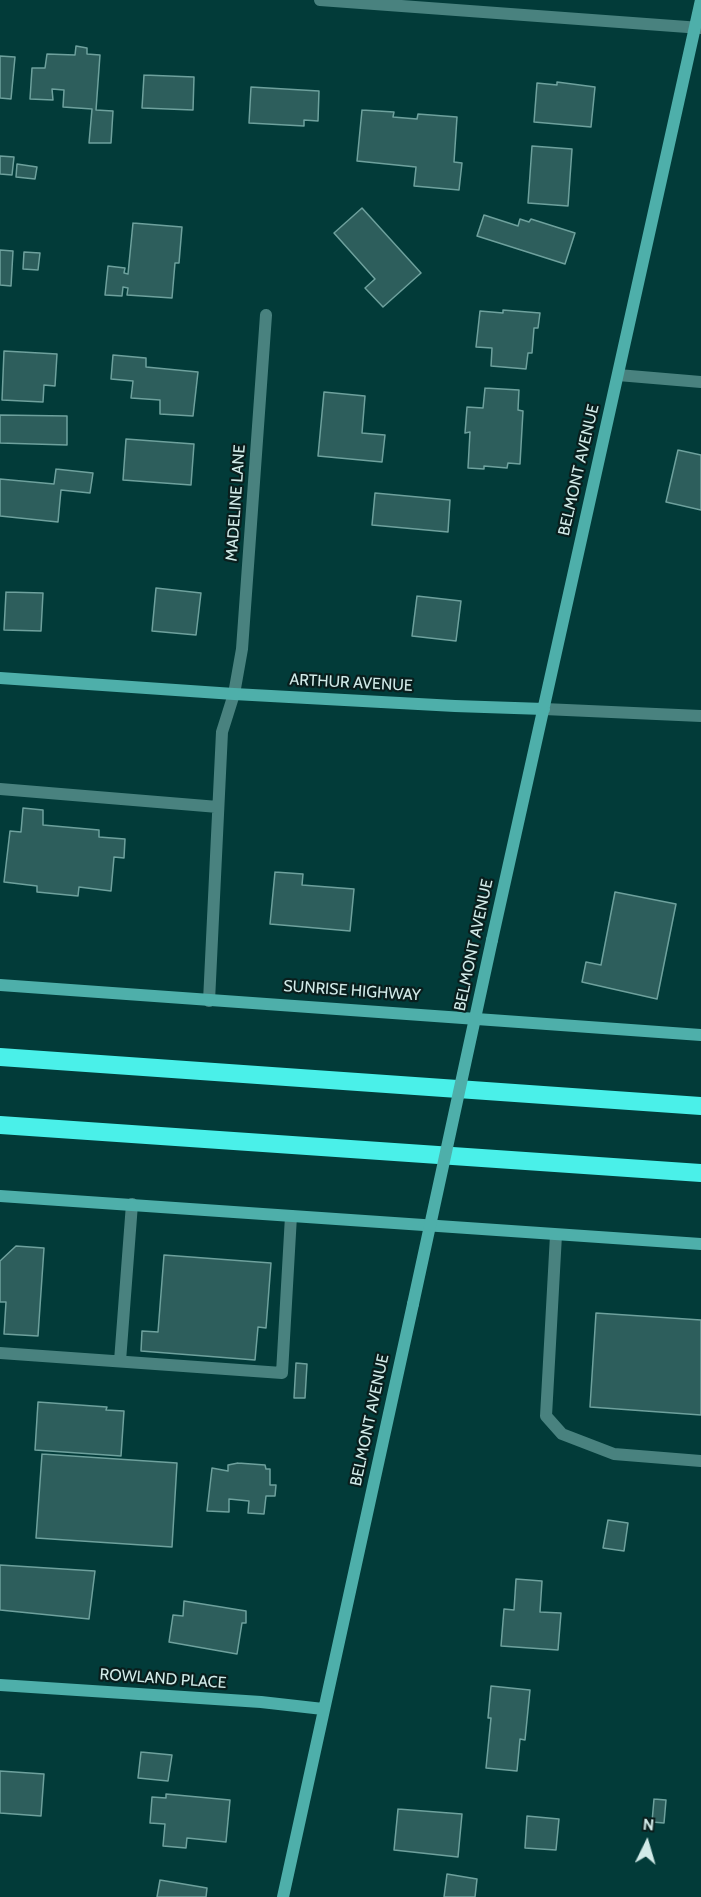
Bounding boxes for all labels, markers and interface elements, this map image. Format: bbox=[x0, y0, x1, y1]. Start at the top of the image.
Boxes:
street label: BELMONT AVENUE bbox=[555, 402, 603, 538]
street label: MADELINE LANE bbox=[222, 444, 250, 562]
street label: ARTHUR AVENUE bbox=[289, 670, 413, 696]
street label: BELMONT AVENUE bbox=[451, 877, 497, 1013]
street label: SUNRISE HIGHWAY bbox=[283, 977, 421, 1005]
street label: BELMONT AVENUE bbox=[347, 1352, 393, 1488]
street label: ROWLAND PLACE bbox=[99, 1665, 227, 1693]
north arrow bbox=[617, 1813, 677, 1873]
text: N bbox=[642, 1815, 655, 1835]

